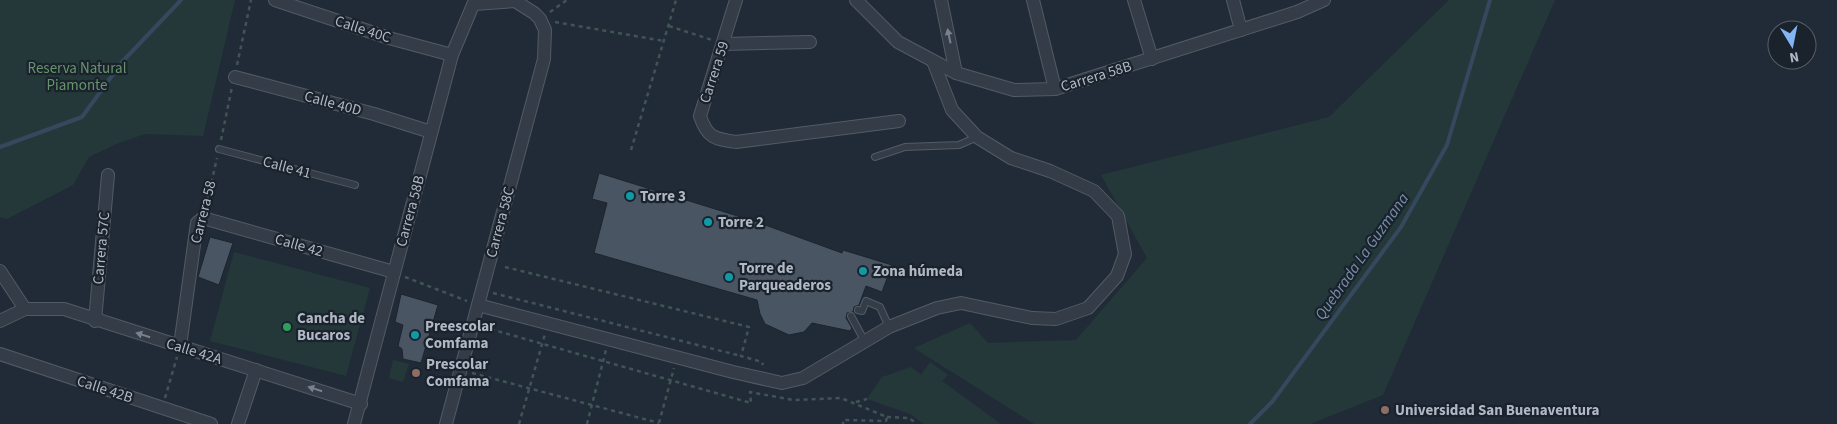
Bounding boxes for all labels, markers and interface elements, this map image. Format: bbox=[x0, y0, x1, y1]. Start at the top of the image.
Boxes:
street label: Calle 40C bbox=[332, 11, 394, 49]
north arrow bbox=[1767, 20, 1817, 70]
one-way arrow bbox=[944, 28, 952, 44]
street label: Carrera 59 bbox=[695, 38, 734, 106]
text: N bbox=[1788, 46, 1800, 67]
street label: Carrera 58B bbox=[1058, 56, 1134, 97]
park label: Reserva Natural Piamonte bbox=[28, 58, 127, 96]
street label: Calle 40D bbox=[302, 86, 364, 121]
street label: Calle 41 bbox=[260, 151, 313, 184]
street label: Carrera 58B bbox=[391, 173, 430, 249]
street label: Carrera 58 bbox=[186, 178, 221, 246]
street label: Carrera 58C bbox=[481, 184, 520, 260]
place label: Torre 3 bbox=[640, 186, 686, 207]
water label: Quebrada La Guzmana bbox=[1310, 188, 1414, 325]
marker: Torre 3 bbox=[624, 190, 636, 202]
street label: Carrera 57C bbox=[88, 210, 115, 285]
place label: Torre 2 bbox=[718, 212, 764, 233]
marker: Torre 2 bbox=[702, 216, 714, 228]
street label: Calle 42 bbox=[272, 229, 325, 262]
place label: Torre de Parqueaderos bbox=[739, 258, 831, 296]
place label: Zona húmeda bbox=[873, 261, 963, 282]
marker: Zona húmeda bbox=[857, 265, 869, 277]
marker: Torre de Parqueaderos bbox=[723, 271, 735, 283]
place label: Cancha de Bucaros bbox=[297, 308, 365, 346]
place label: Preescolar Comfama bbox=[425, 316, 495, 354]
marker: Cancha de Bucaros bbox=[281, 321, 293, 333]
marker: Preescolar Comfama bbox=[409, 329, 421, 341]
one-way arrow bbox=[135, 331, 150, 339]
street label: Calle 42A bbox=[163, 333, 225, 370]
place label: Prescolar Comfama bbox=[426, 354, 489, 392]
marker: Prescolar Comfama bbox=[410, 367, 422, 379]
street label: Calle 42B bbox=[74, 371, 136, 408]
one-way arrow bbox=[307, 385, 322, 392]
place label: Universidad San Buenaventura bbox=[1395, 400, 1599, 421]
marker: Universidad San Buenaventura bbox=[1379, 404, 1391, 416]

